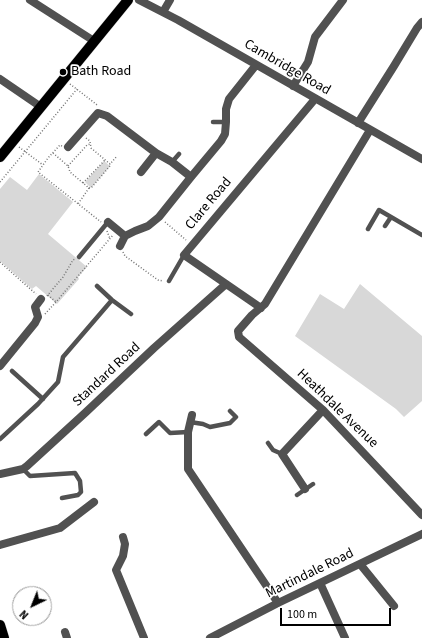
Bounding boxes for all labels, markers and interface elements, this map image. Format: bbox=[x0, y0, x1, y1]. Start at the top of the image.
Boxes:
street label: Cambridge Road bbox=[241, 36, 333, 100]
place label: Bath Road bbox=[71, 64, 131, 80]
marker: Bath Road bbox=[58, 67, 68, 77]
street label: Clare Road bbox=[182, 174, 236, 234]
street label: Standard Road bbox=[70, 339, 144, 411]
street label: Heathdale Avenue bbox=[293, 366, 381, 452]
street label: Martindale Road bbox=[263, 545, 357, 603]
north arrow bbox=[12, 586, 52, 626]
scale bar bbox=[282, 600, 393, 626]
text: N bbox=[16, 606, 32, 622]
text: 100 m bbox=[287, 606, 317, 623]

